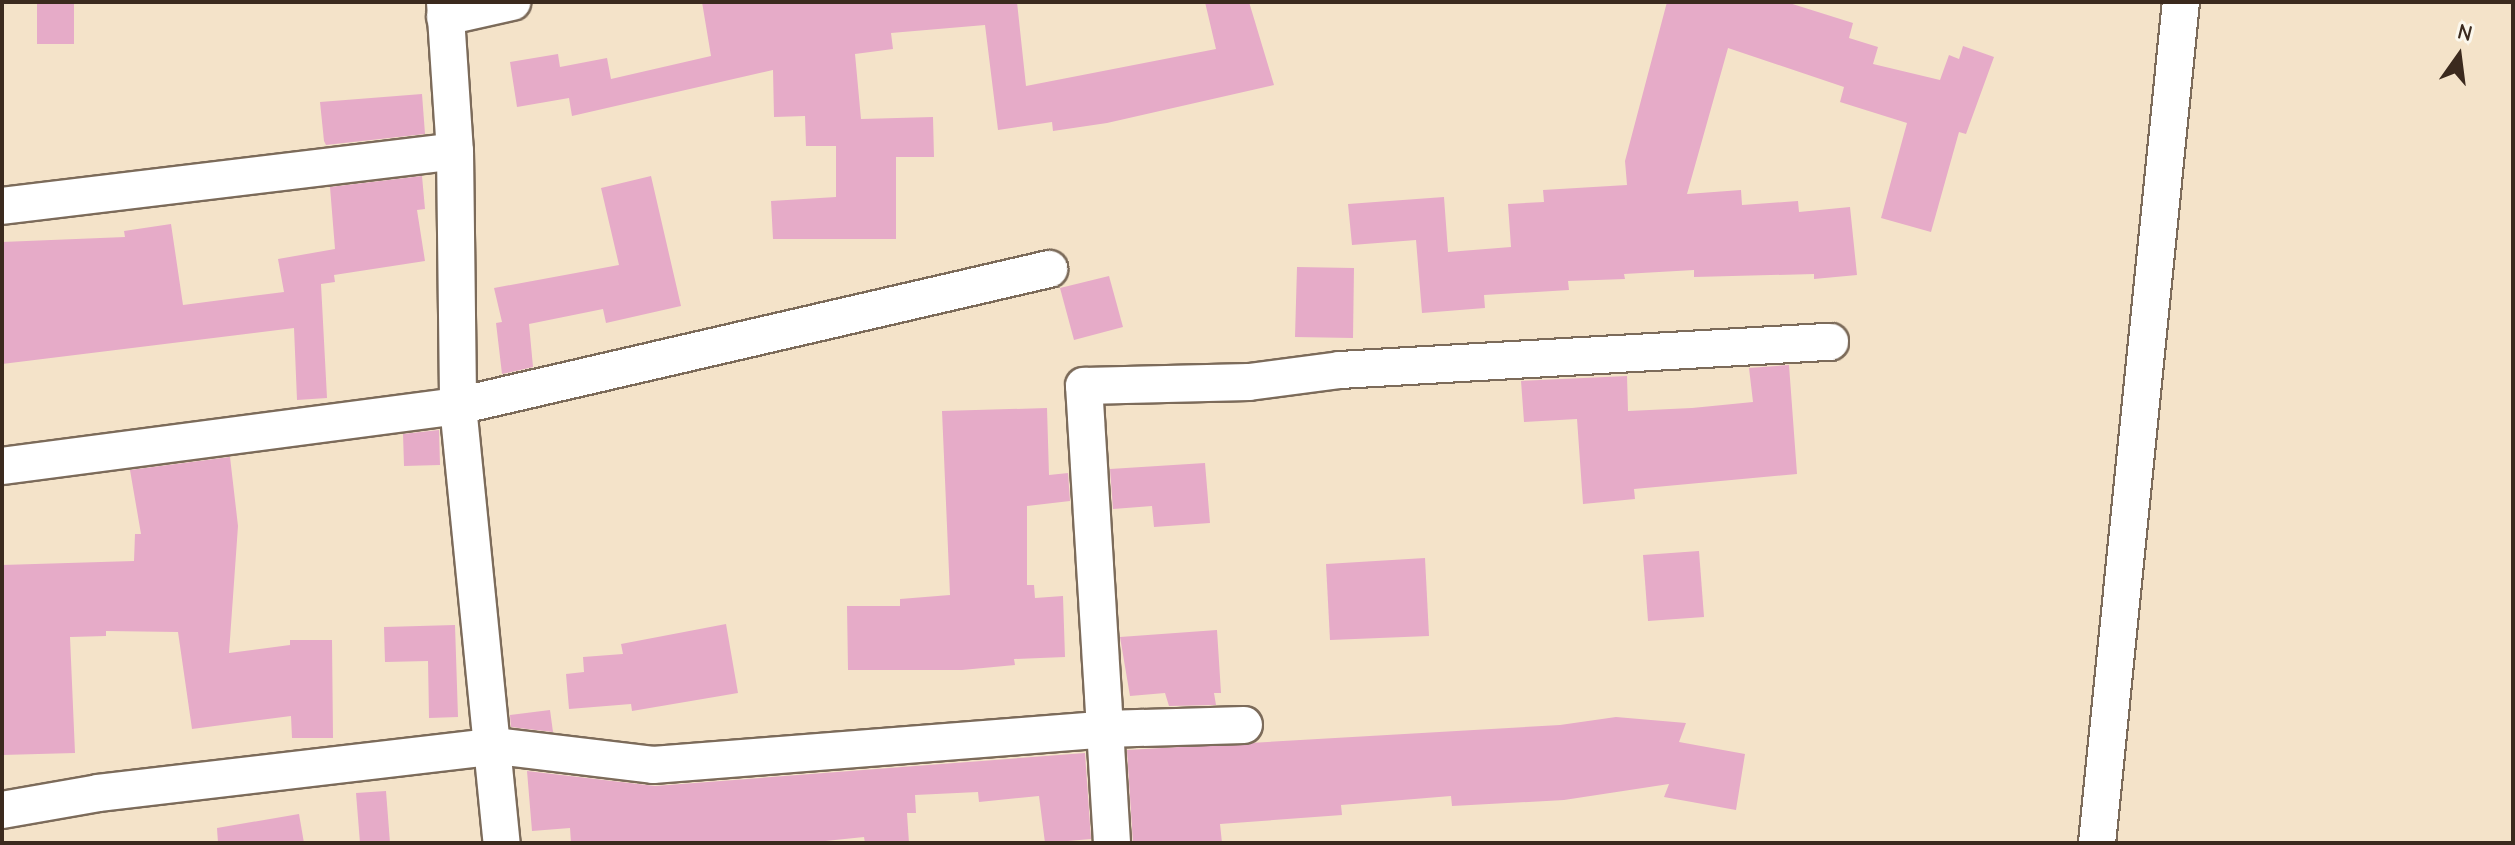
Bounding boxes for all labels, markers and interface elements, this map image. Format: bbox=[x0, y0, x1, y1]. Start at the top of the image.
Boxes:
north arrow bbox=[2419, 16, 2499, 96]
text: N bbox=[2455, 18, 2475, 47]

